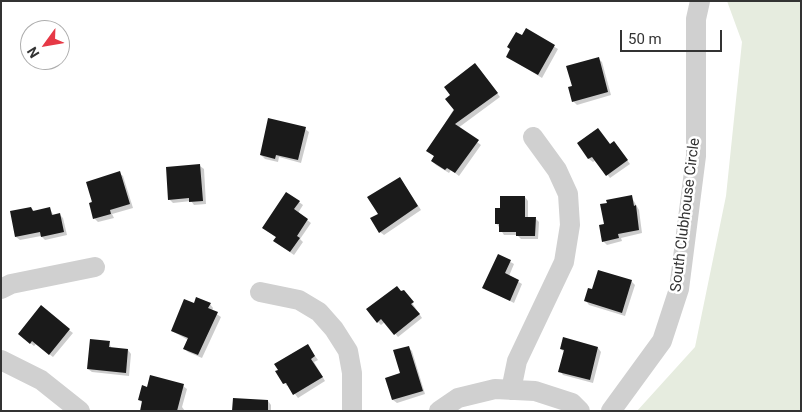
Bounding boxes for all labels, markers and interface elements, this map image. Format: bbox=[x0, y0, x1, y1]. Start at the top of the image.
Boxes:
north arrow bbox=[20, 20, 70, 70]
scale bar bbox=[622, 20, 724, 52]
text: 50 m bbox=[628, 30, 662, 48]
text: N bbox=[24, 44, 43, 61]
street label: South Clubhouse Circle bbox=[668, 137, 704, 293]

